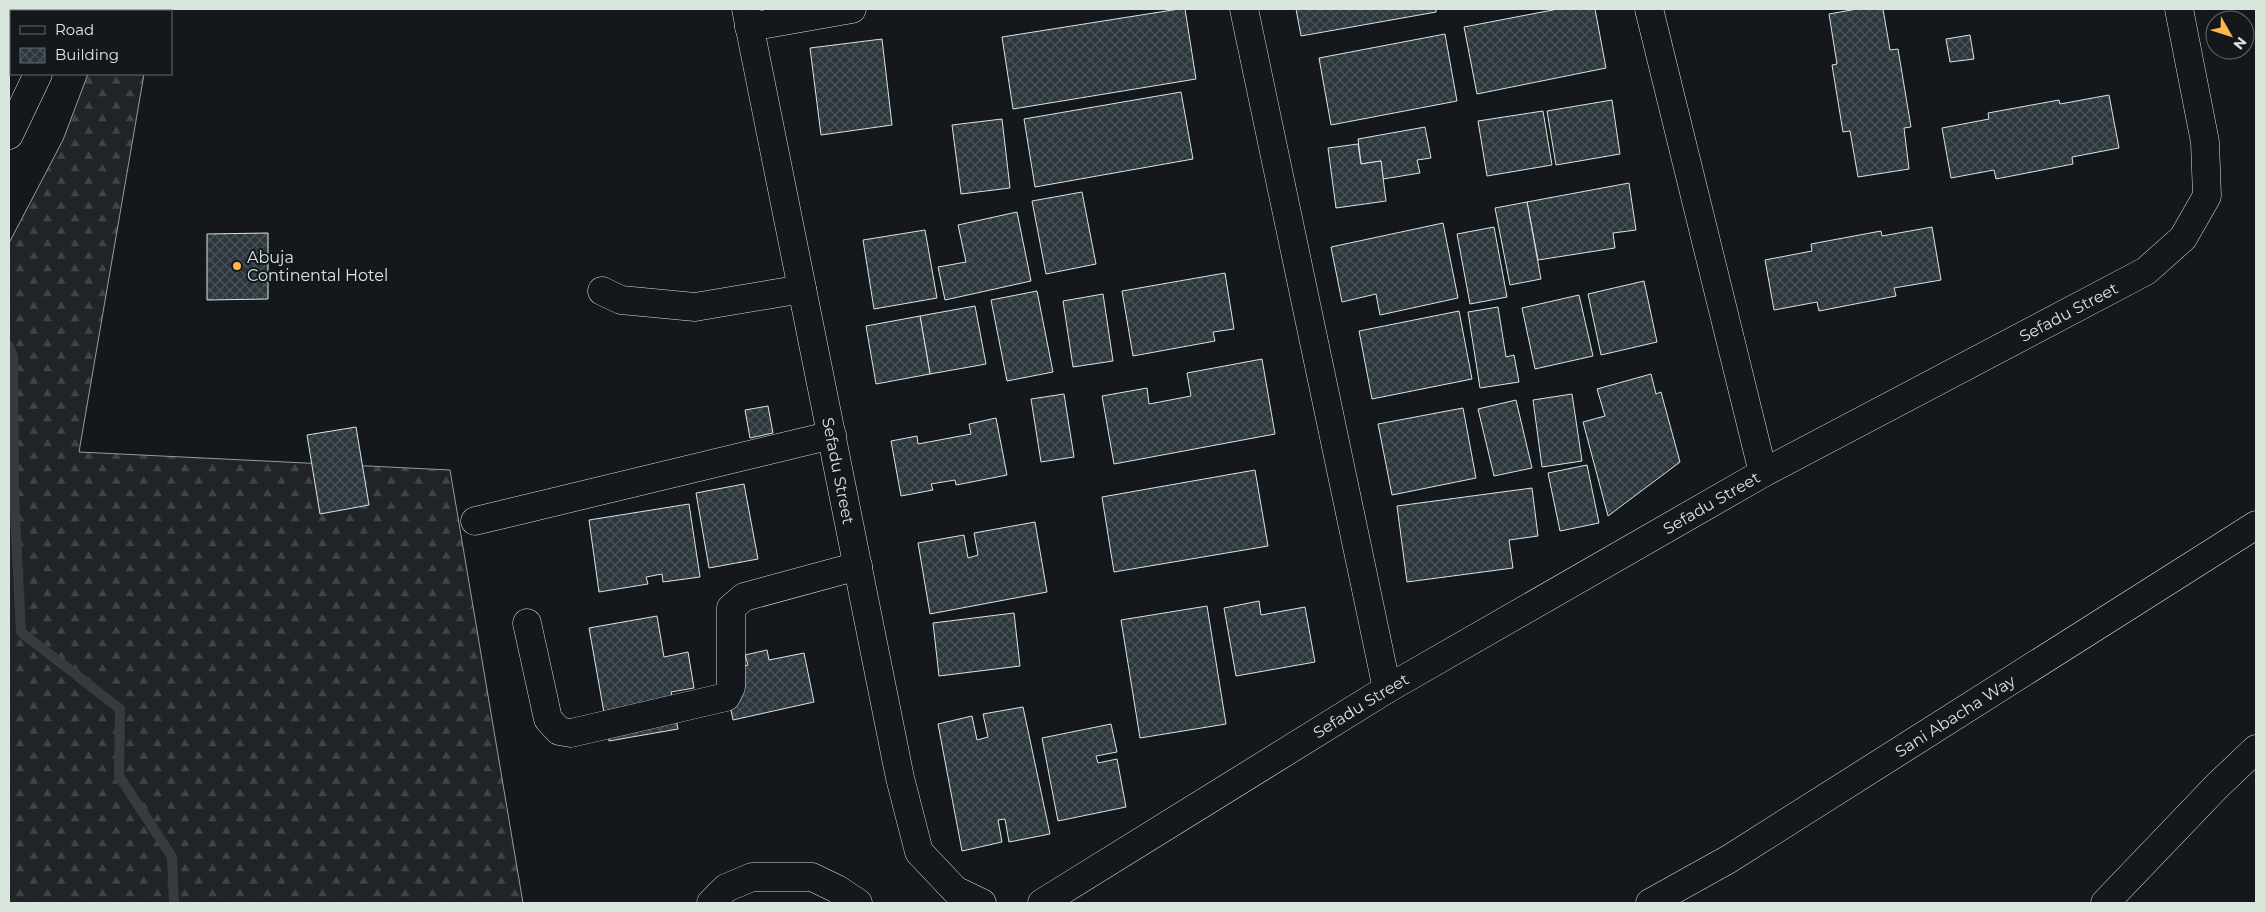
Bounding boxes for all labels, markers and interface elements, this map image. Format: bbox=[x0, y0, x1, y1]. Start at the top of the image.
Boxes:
legend bbox=[10, 10, 172, 75]
north arrow bbox=[2205, 10, 2255, 60]
text: Road bbox=[55, 20, 94, 39]
text: N bbox=[2230, 33, 2251, 53]
text: Building bbox=[55, 45, 119, 64]
place label: Abuja Continental Hotel bbox=[247, 248, 388, 285]
marker: Abuja Continental Hotel bbox=[231, 260, 243, 272]
street label: Sefadu Street bbox=[2016, 278, 2122, 346]
street label: Sefadu Street bbox=[818, 416, 858, 526]
street label: Sefadu Street bbox=[1660, 468, 1764, 538]
street label: Sefadu Street bbox=[1310, 669, 1413, 742]
street label: Sani Abacha Way bbox=[1892, 671, 2019, 761]

